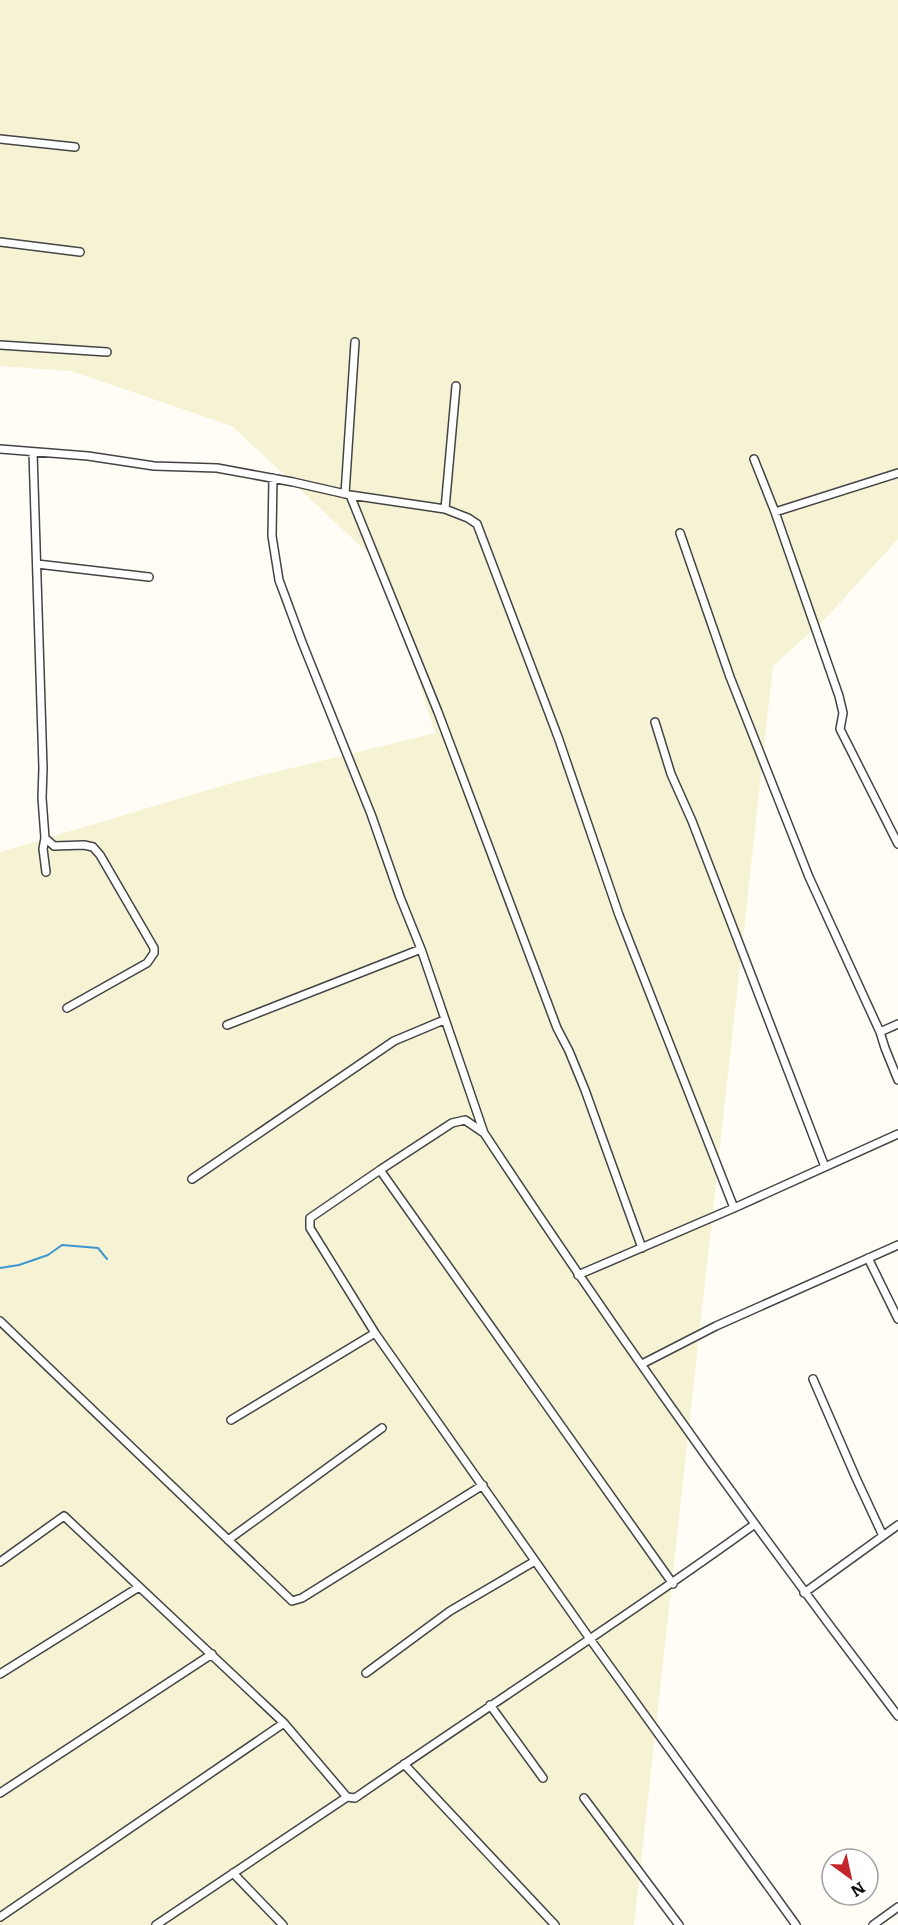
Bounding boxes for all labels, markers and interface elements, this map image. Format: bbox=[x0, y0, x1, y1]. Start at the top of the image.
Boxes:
north arrow bbox=[820, 1847, 880, 1907]
text: N bbox=[847, 1877, 871, 1904]

